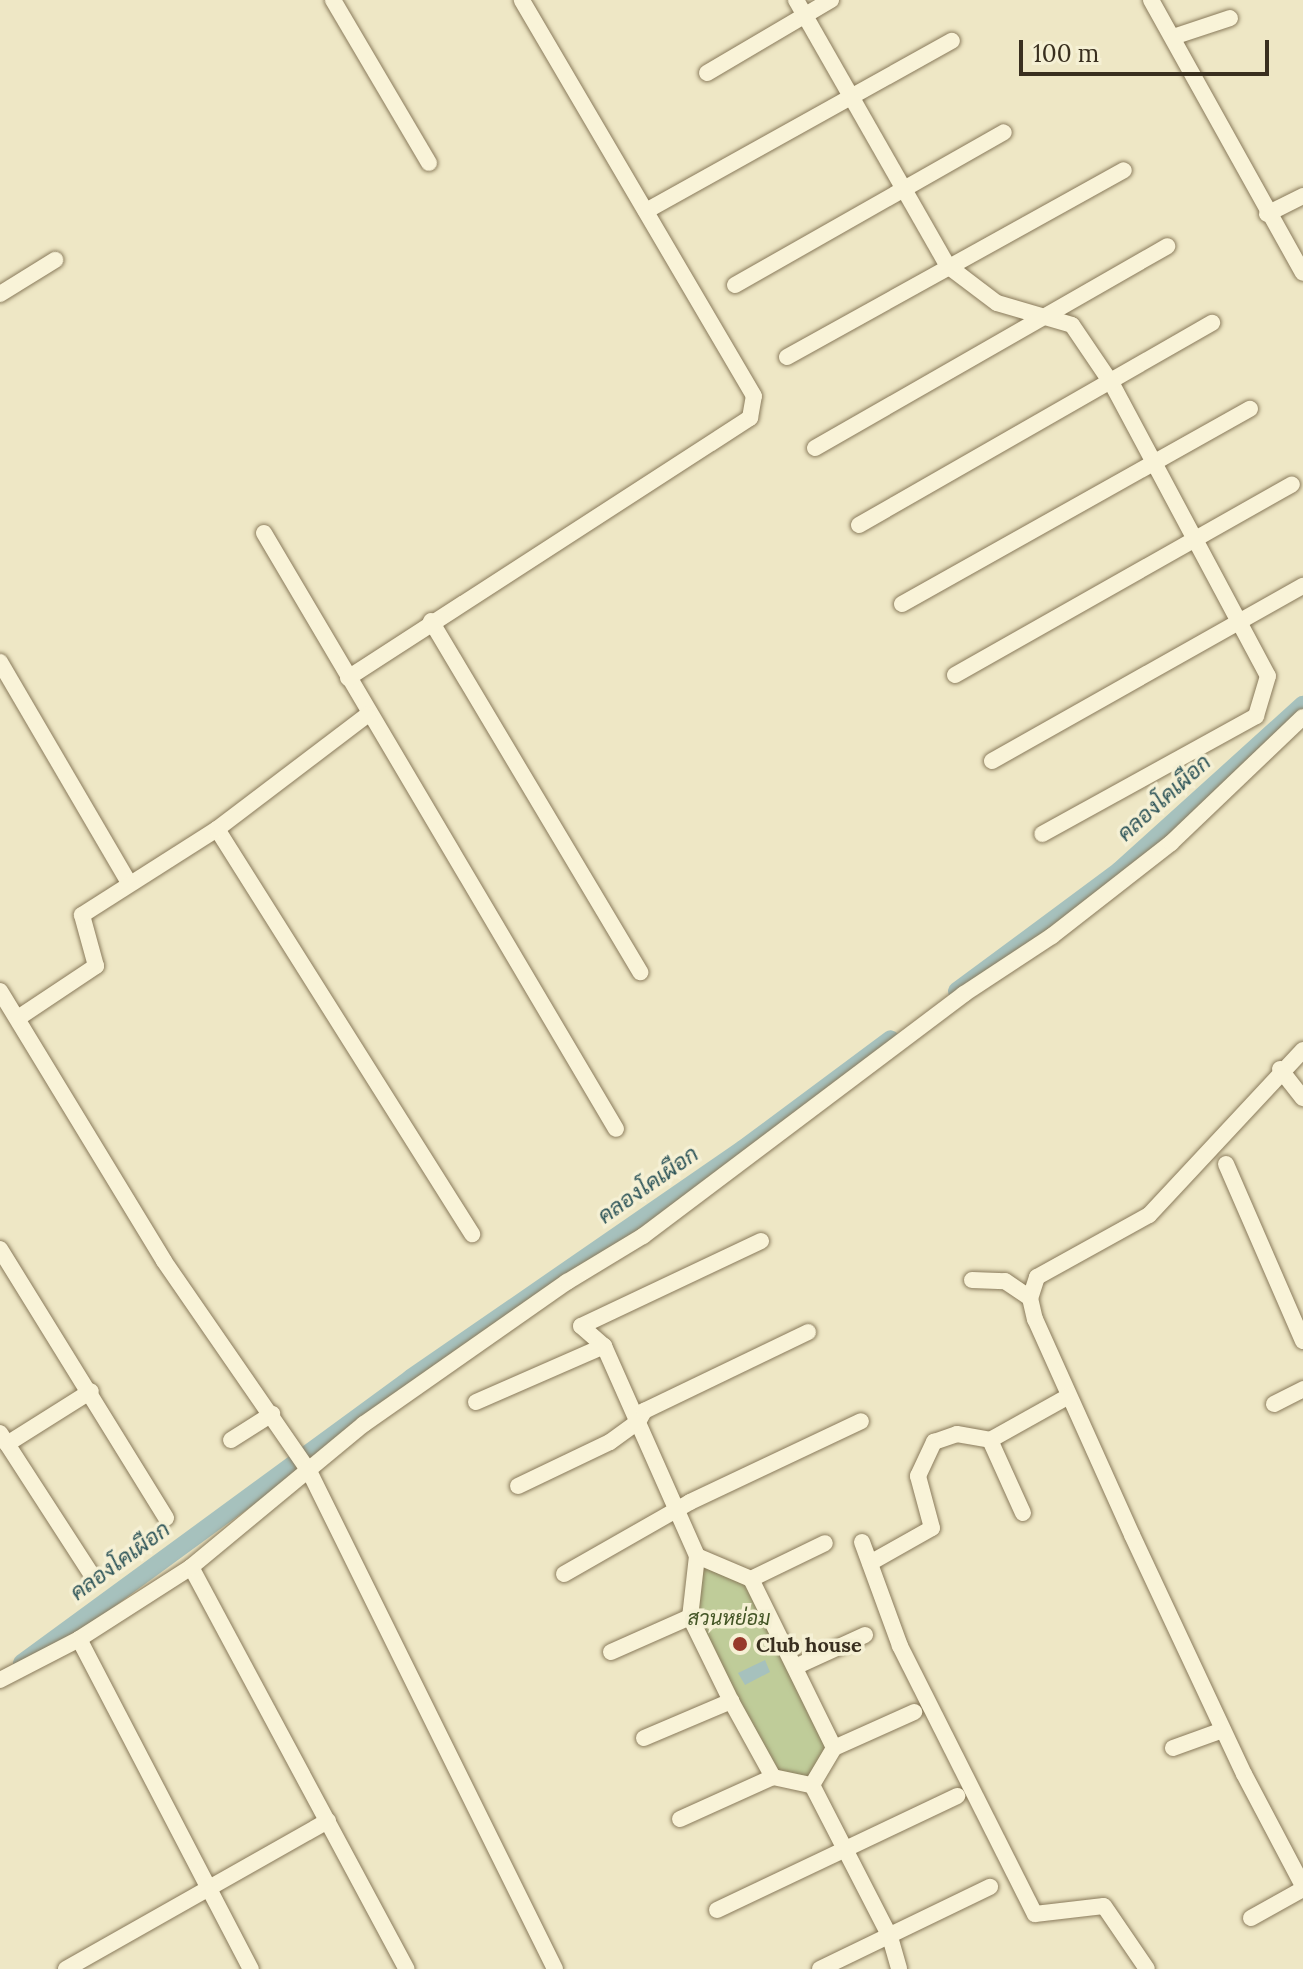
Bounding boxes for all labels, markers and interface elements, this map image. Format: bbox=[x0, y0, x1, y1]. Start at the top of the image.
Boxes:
scale bar bbox=[1023, 24, 1273, 74]
text: 100 m bbox=[1033, 38, 1099, 69]
water label: คลองโคเผือก bbox=[1112, 749, 1216, 847]
water label: คลองโคเผือก bbox=[593, 1141, 703, 1229]
water label: คลองโคเผือก bbox=[65, 1516, 175, 1606]
park label: สวนหย่อม bbox=[688, 1605, 770, 1629]
place label: Club house bbox=[756, 1632, 862, 1656]
marker: Club house bbox=[731, 1635, 749, 1653]

